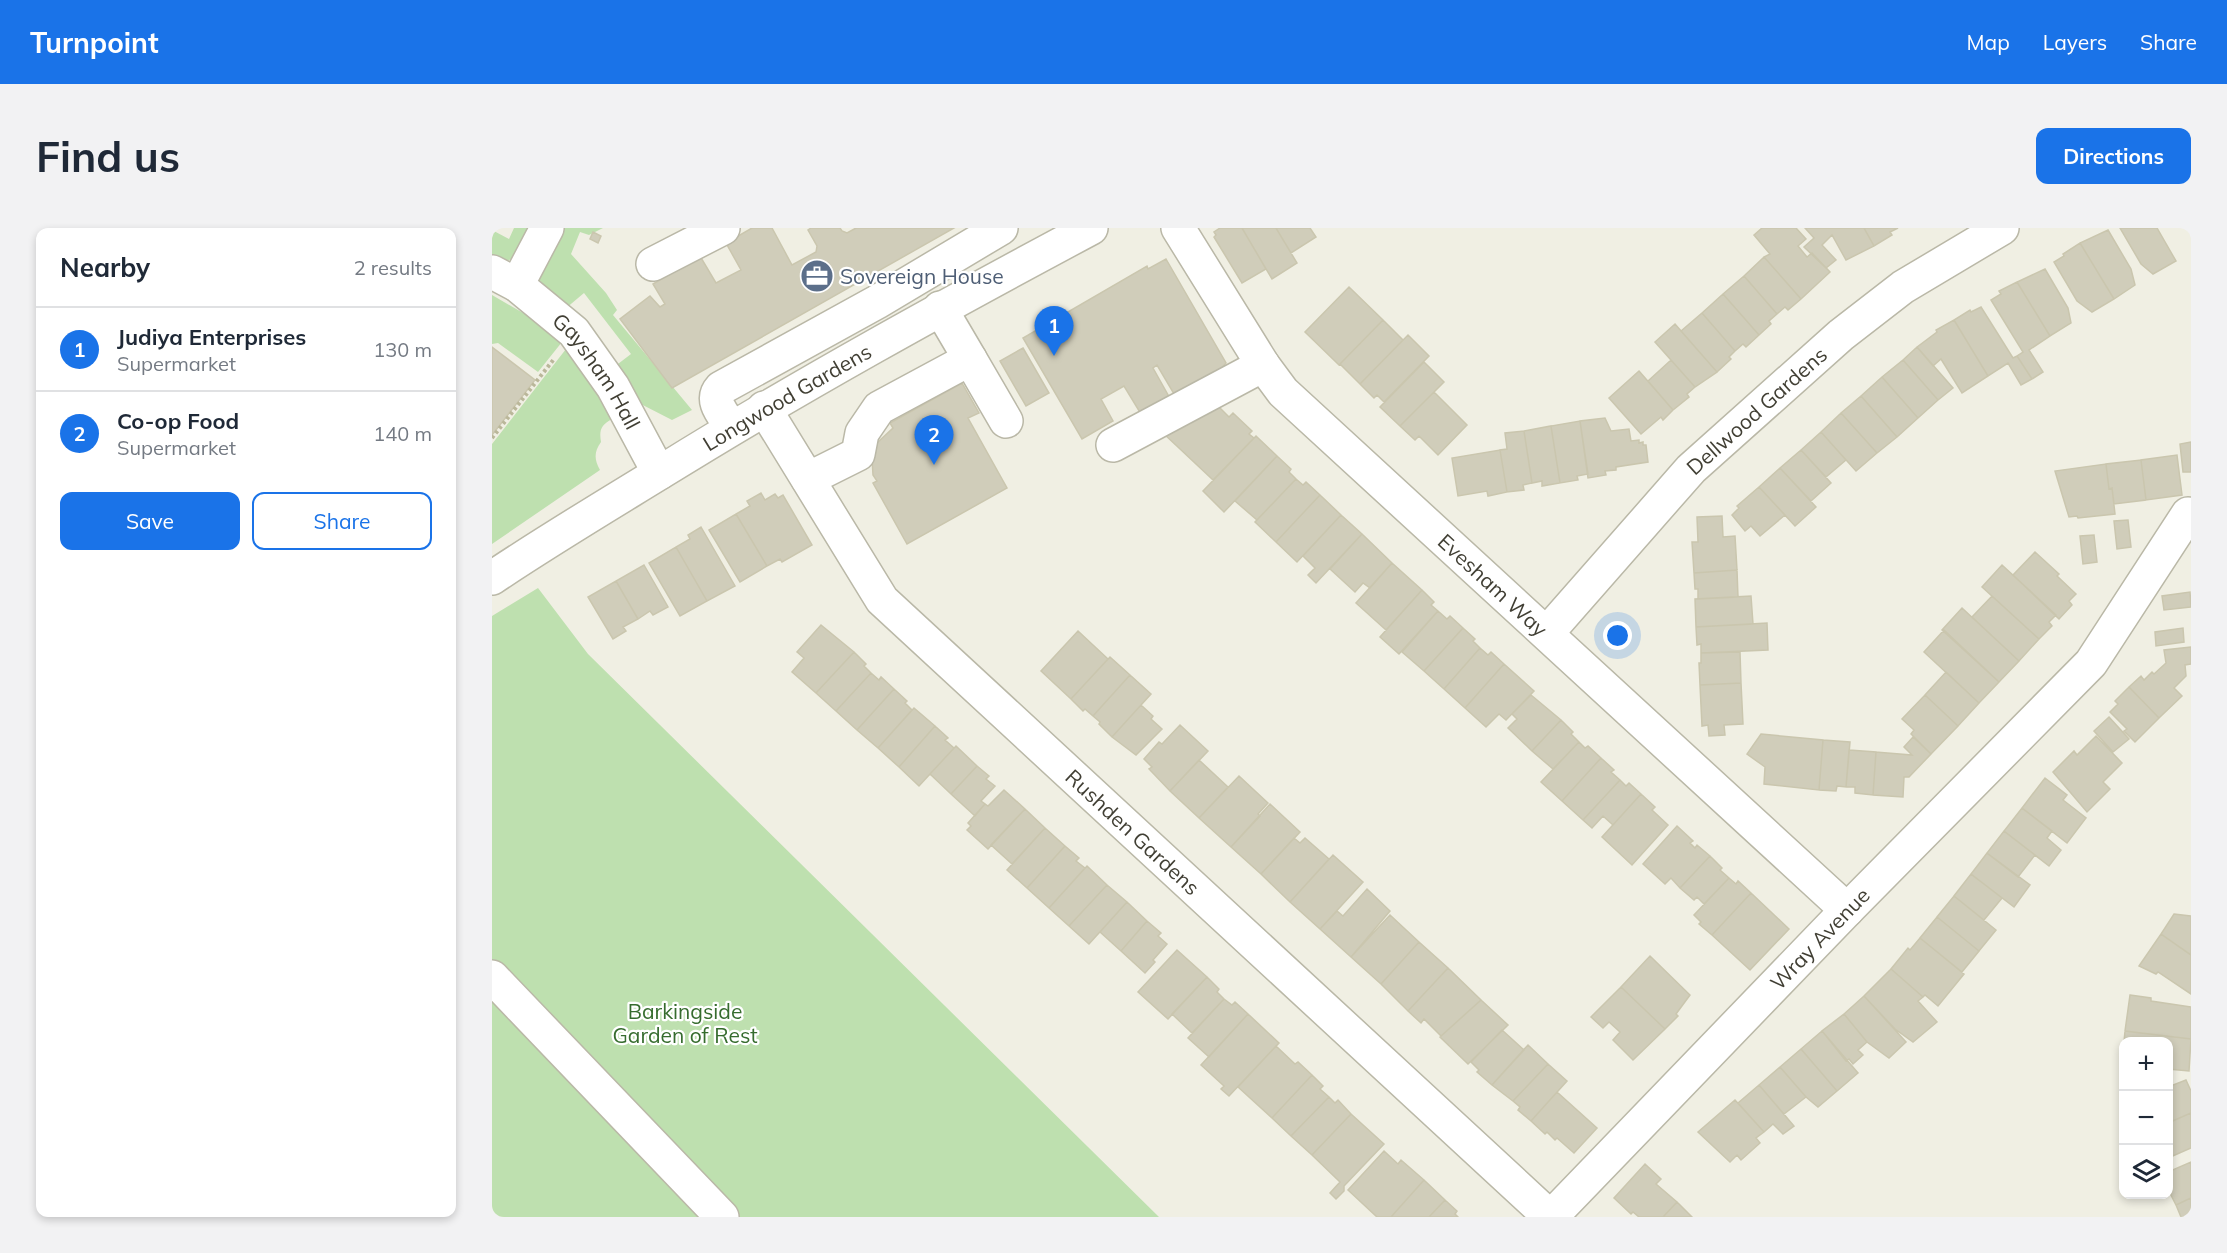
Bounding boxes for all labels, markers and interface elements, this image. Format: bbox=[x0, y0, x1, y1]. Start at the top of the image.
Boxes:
text: Turnpoint bbox=[30, 25, 159, 60]
text: Map bbox=[1967, 29, 2010, 55]
text: Layers bbox=[2043, 29, 2107, 55]
text: Share bbox=[2140, 29, 2197, 55]
button: Directions bbox=[2036, 128, 2191, 184]
text: Find us bbox=[36, 130, 180, 183]
text: Nearby bbox=[60, 251, 150, 284]
text: 2 results bbox=[354, 255, 432, 280]
office icon: Sovereign House bbox=[799, 258, 835, 294]
place label: Sovereign House bbox=[840, 263, 1004, 289]
pin: 1 bbox=[1034, 306, 1074, 356]
street label: Gaysham Hall bbox=[548, 307, 646, 434]
text: Judiya Enterprises bbox=[117, 323, 306, 351]
text: 1 bbox=[74, 337, 86, 362]
text: 130 m bbox=[373, 337, 432, 362]
street label: Longwood Gardens bbox=[698, 338, 876, 456]
street label: Dellwood Gardens bbox=[1681, 341, 1832, 480]
text: Supermarket bbox=[117, 351, 236, 376]
text: Co-op Food bbox=[117, 407, 239, 435]
pin: 2 bbox=[914, 416, 954, 465]
text: 2 bbox=[74, 421, 86, 446]
text: 140 m bbox=[373, 421, 432, 446]
text: Supermarket bbox=[117, 435, 236, 460]
button: Save bbox=[60, 492, 240, 550]
button: Share bbox=[252, 492, 432, 550]
street label: Evesham Way bbox=[1433, 528, 1553, 642]
your location bbox=[1603, 621, 1632, 650]
street label: Rushden Gardens bbox=[1060, 763, 1206, 900]
street label: Wray Avenue bbox=[1764, 882, 1875, 995]
park label: Barkingside Garden of Rest bbox=[612, 998, 758, 1048]
map controls bbox=[2119, 1037, 2173, 1199]
button: + bbox=[2119, 1037, 2173, 1091]
button: − bbox=[2119, 1091, 2173, 1145]
button: layers bbox=[2119, 1145, 2173, 1199]

